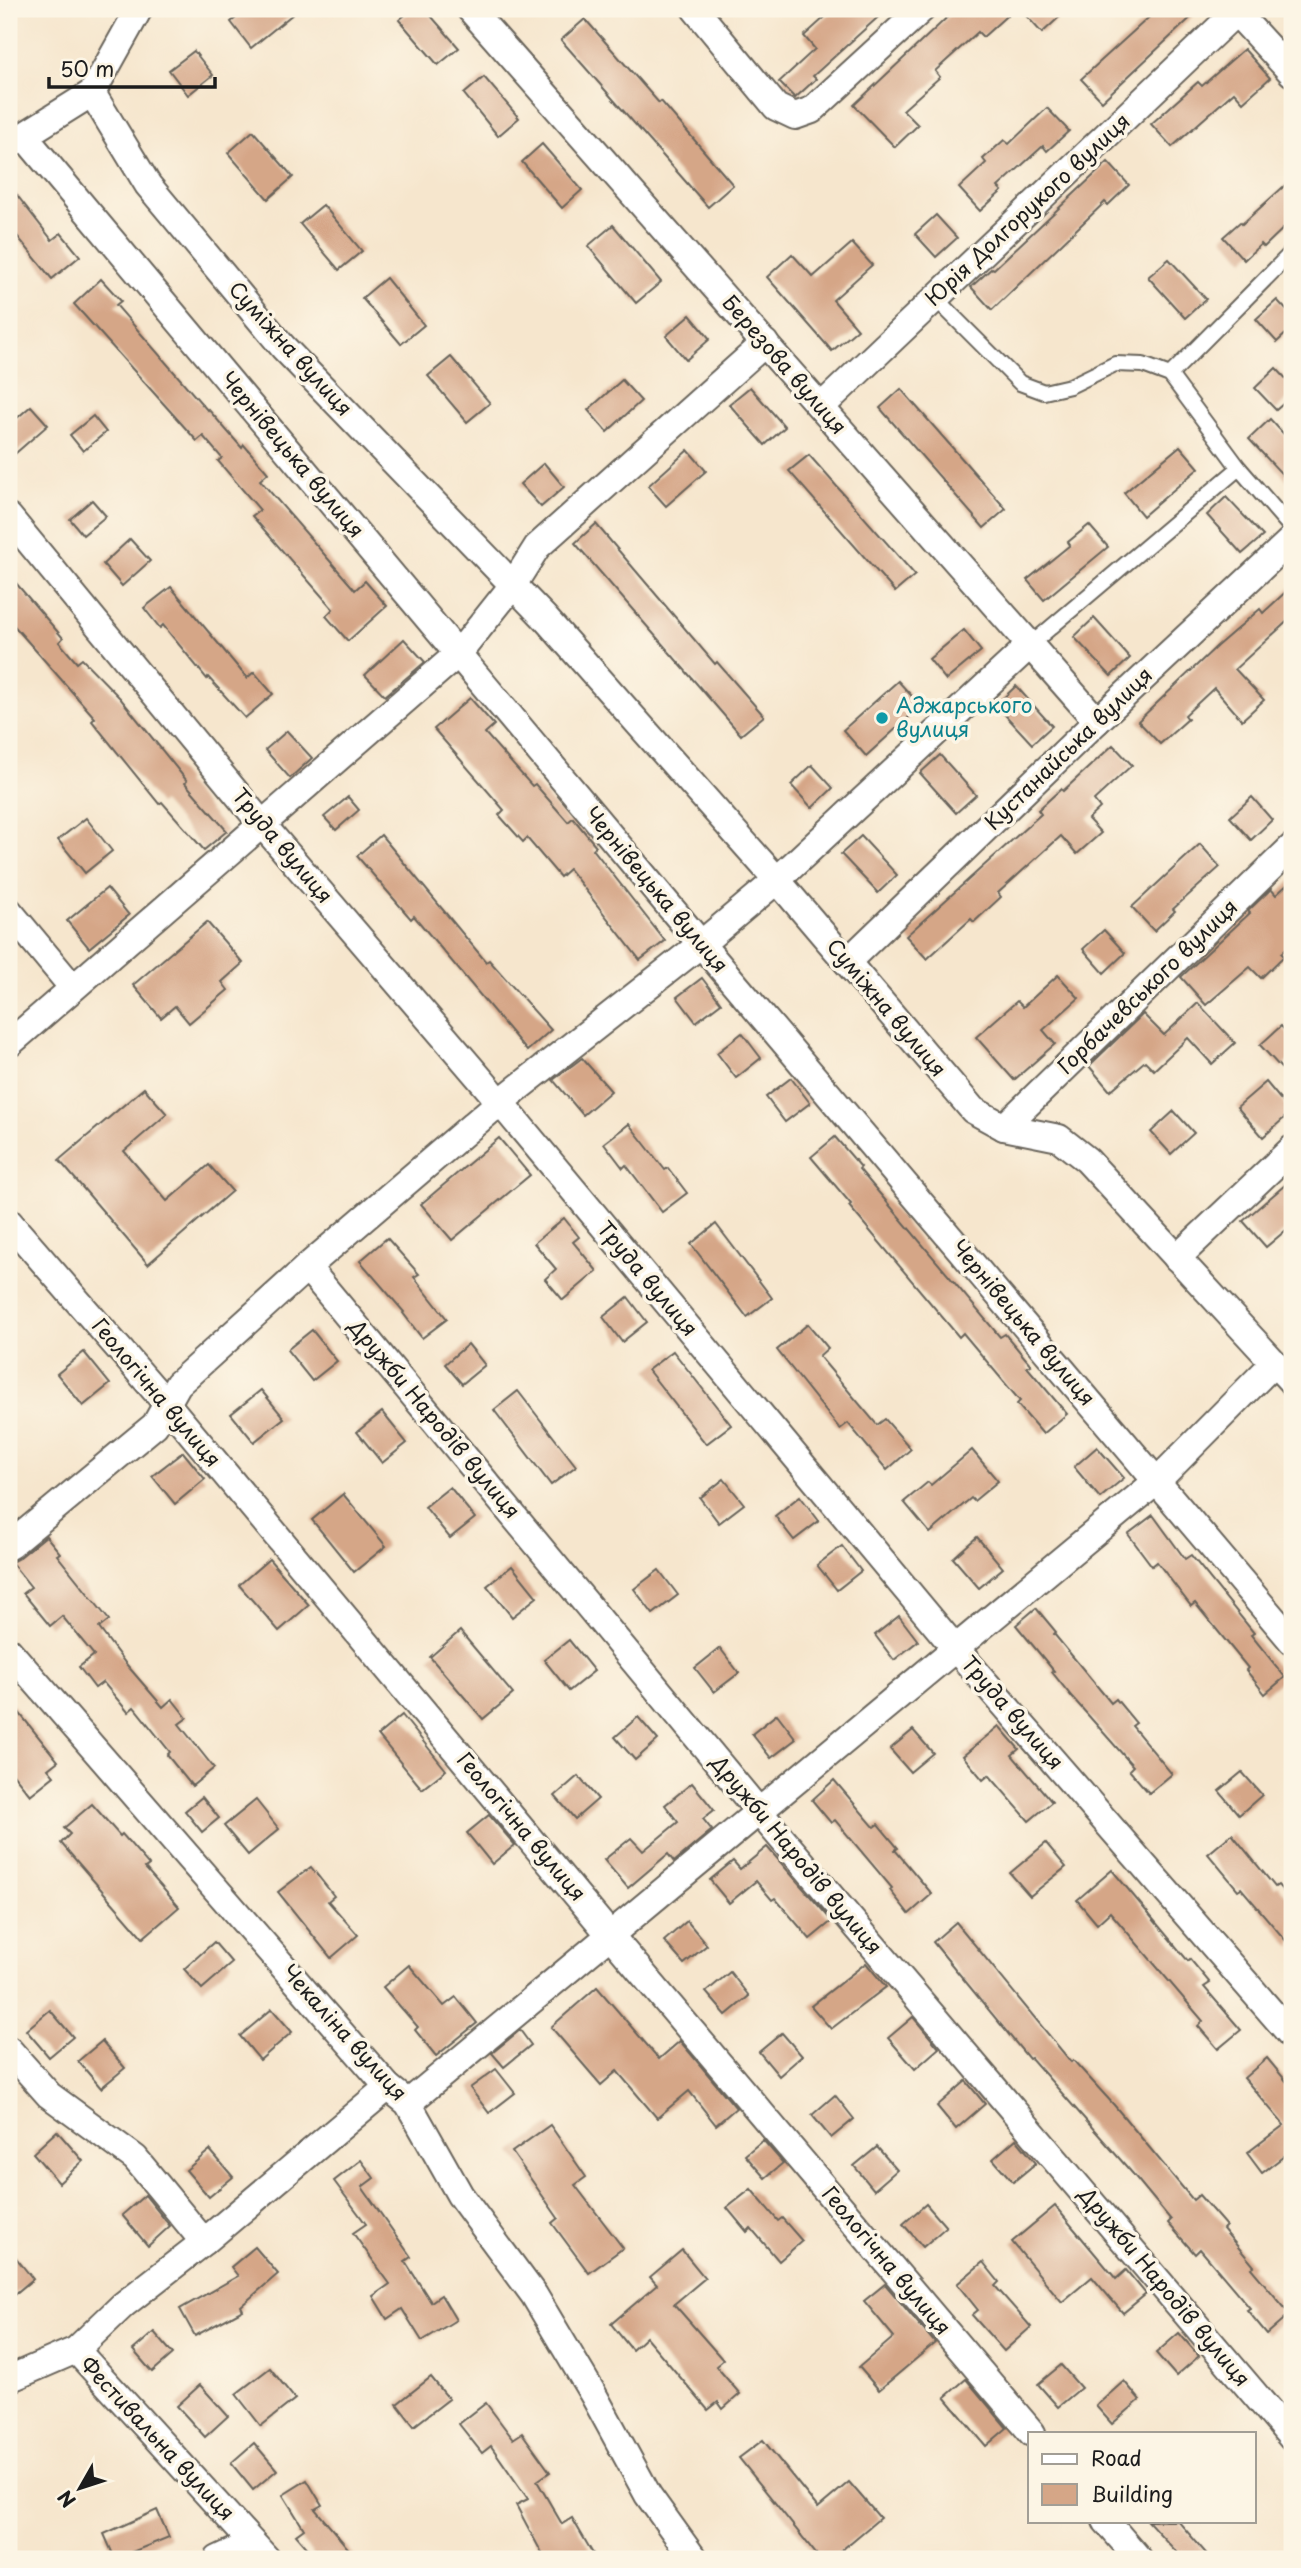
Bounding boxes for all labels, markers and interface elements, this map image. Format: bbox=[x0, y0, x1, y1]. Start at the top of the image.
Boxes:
scale bar bbox=[49, 46, 215, 90]
text: 50 m bbox=[60, 52, 114, 84]
street label: Юрія Долгорукого вулиця bbox=[917, 105, 1136, 312]
street label: Суміжна вулиця bbox=[222, 273, 361, 422]
street label: Березова вулиця bbox=[716, 287, 855, 441]
street label: Чернівецька вулиця bbox=[214, 363, 373, 544]
street label: Кустанайська вулиця bbox=[976, 659, 1159, 836]
place label: Аджарського вулиця bbox=[896, 688, 1033, 744]
marker: Аджарського вулиця bbox=[874, 710, 890, 726]
street label: Труда вулиця bbox=[226, 780, 342, 910]
street label: Чернівецька вулиця bbox=[578, 798, 737, 979]
street label: Горбачевського вулиця bbox=[1049, 891, 1244, 1080]
street label: Суміжна вулиця bbox=[820, 931, 955, 1083]
street label: Труда вулиця bbox=[591, 1213, 707, 1343]
street label: Чернівецька вулиця bbox=[945, 1231, 1104, 1412]
street label: Геологічна вулиця bbox=[85, 1310, 230, 1473]
street label: Дружби Народів вулиця bbox=[342, 1310, 529, 1525]
street label: Труда вулиця bbox=[955, 1647, 1072, 1776]
street label: Геологічна вулиця bbox=[450, 1744, 595, 1907]
street label: Дружби Народів вулиця bbox=[704, 1746, 891, 1961]
street label: Чекаліна вулиця bbox=[275, 1956, 416, 2107]
street label: Геологічна вулиця bbox=[815, 2178, 960, 2341]
street label: Дружби Народів вулиця bbox=[1072, 2178, 1259, 2393]
street label: Фестивальна вулиця bbox=[74, 2348, 243, 2527]
legend bbox=[1028, 2432, 1256, 2522]
text: Road bbox=[1091, 2441, 1142, 2473]
north arrow bbox=[46, 2452, 116, 2522]
text: Building bbox=[1091, 2477, 1173, 2509]
text: N bbox=[50, 2485, 82, 2514]

